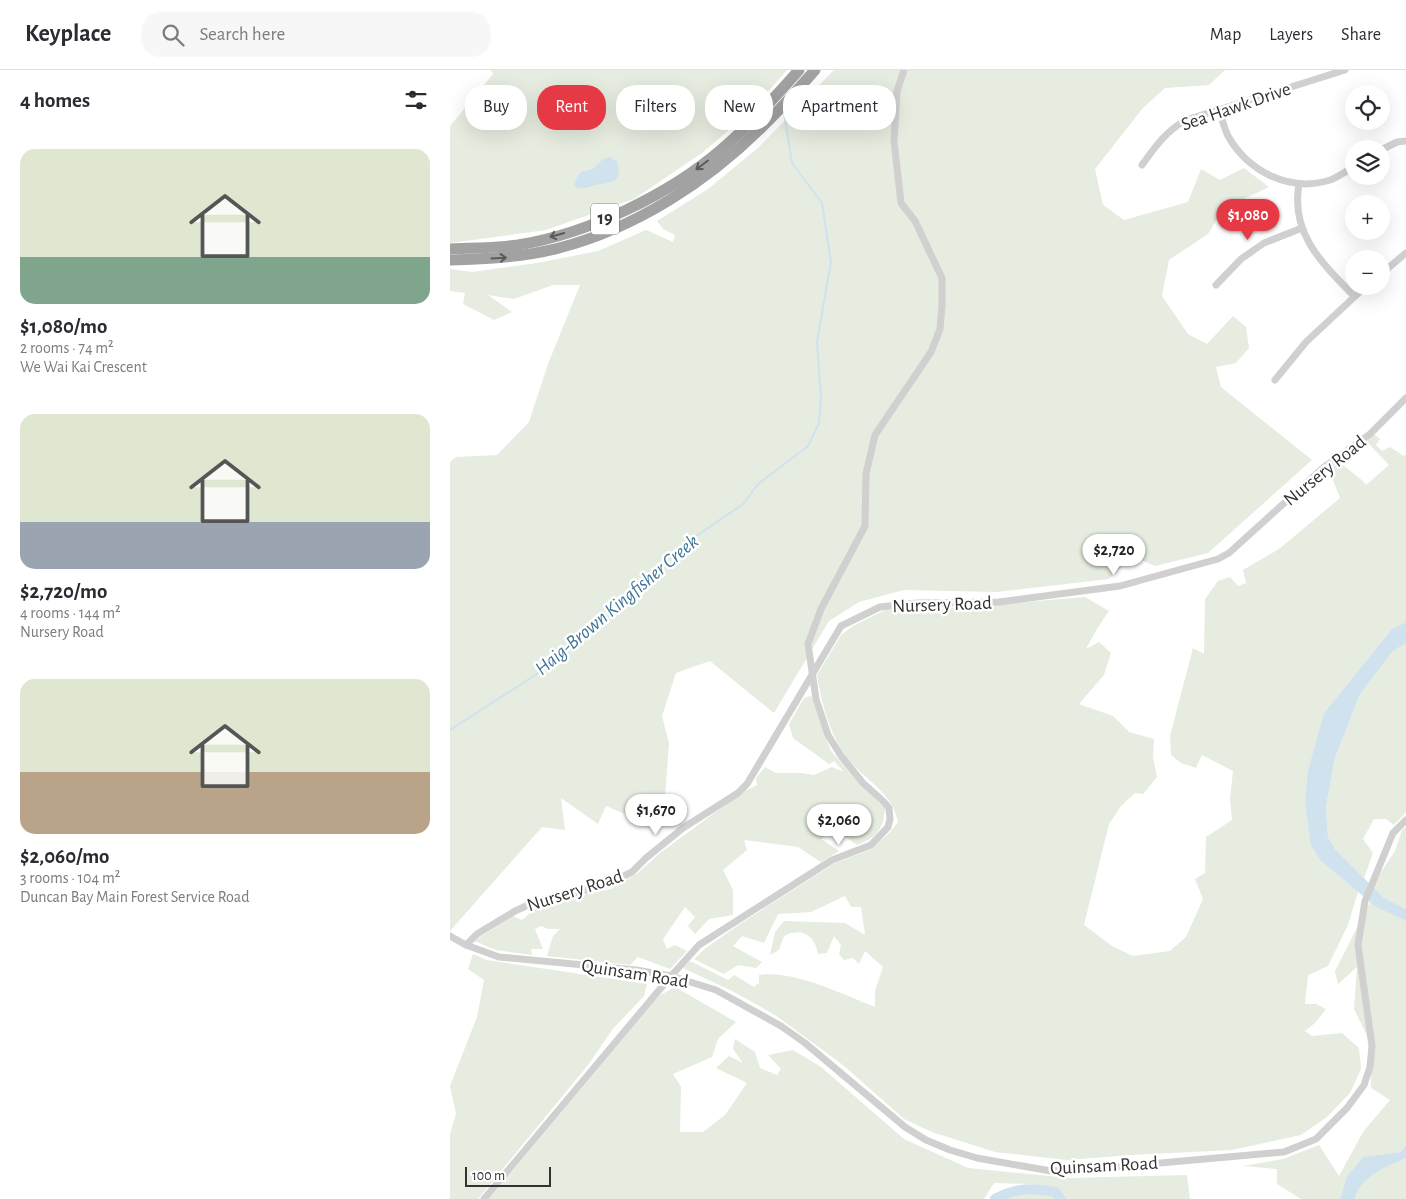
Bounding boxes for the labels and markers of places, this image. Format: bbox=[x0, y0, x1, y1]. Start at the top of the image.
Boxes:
pin: $1,080 bbox=[1207, 198, 1289, 241]
pin: $2,720 bbox=[1073, 534, 1155, 576]
pin: $1,670 bbox=[615, 794, 697, 836]
pin: $2,060 bbox=[798, 804, 880, 846]

